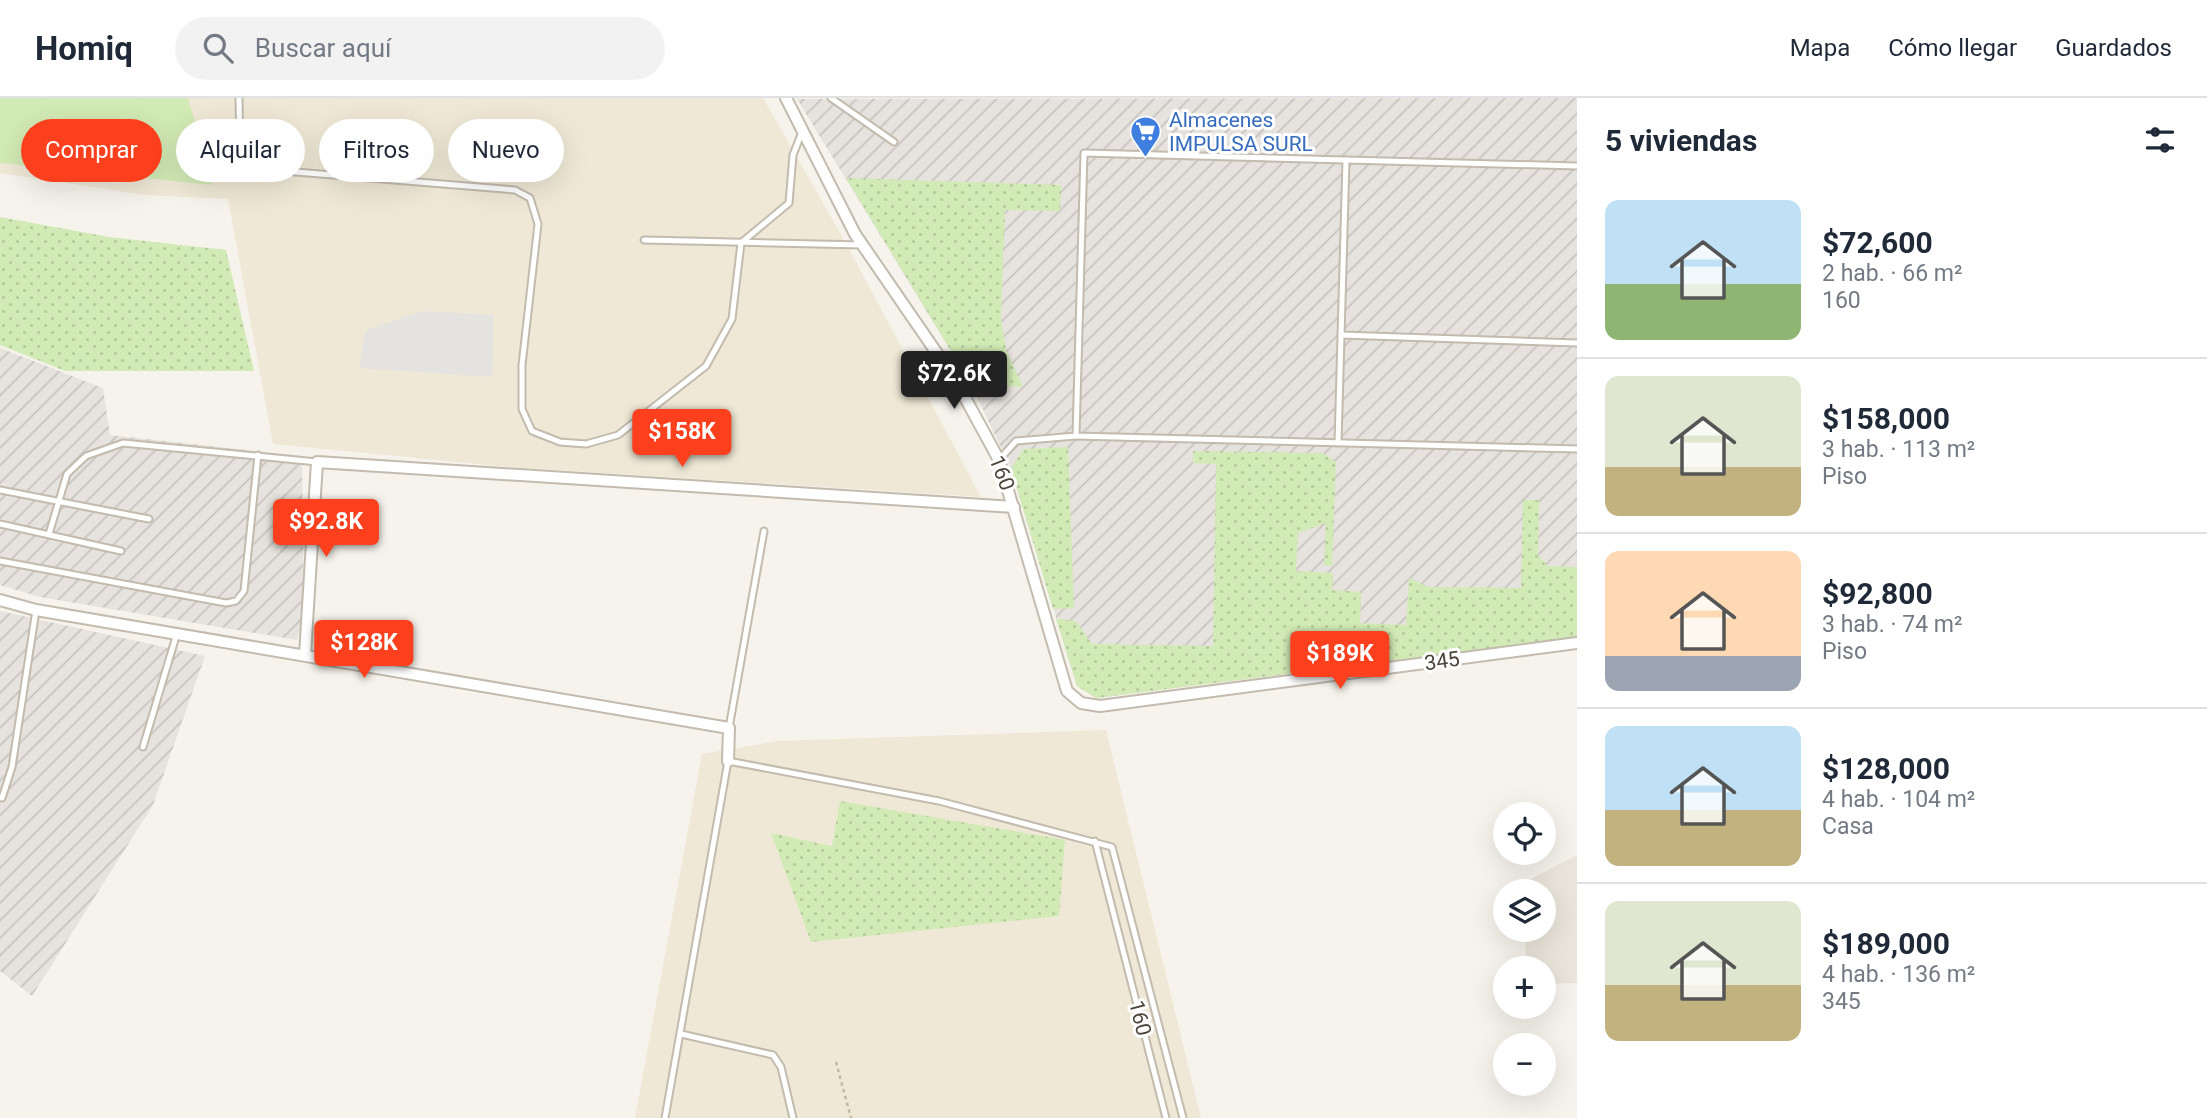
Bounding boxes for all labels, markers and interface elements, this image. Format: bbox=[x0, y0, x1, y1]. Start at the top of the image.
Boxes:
search box bbox=[175, 17, 665, 80]
text: Homiq bbox=[35, 29, 133, 68]
icon: search bbox=[199, 29, 237, 67]
text: Buscar aquí bbox=[255, 33, 392, 63]
text: Mapa bbox=[1790, 34, 1850, 62]
text: Cómo llegar bbox=[1888, 34, 2017, 62]
text: Guardados bbox=[2055, 34, 2172, 62]
place label: Almacenes IMPULSA SURL bbox=[1169, 108, 1313, 156]
supermarket icon: Almacenes IMPULSA SURL bbox=[1129, 115, 1163, 159]
chip: Comprar bbox=[21, 119, 162, 182]
chip: Alquilar bbox=[176, 119, 305, 182]
chip: Filtros bbox=[319, 119, 434, 182]
chip: Nuevo bbox=[448, 119, 564, 182]
icon: filters bbox=[2141, 121, 2179, 159]
text: 5 viviendas bbox=[1605, 123, 1757, 158]
text: $72,600 bbox=[1822, 225, 1933, 260]
icon: home bbox=[1661, 228, 1745, 312]
text: 2 hab. · 66 m² bbox=[1822, 260, 1962, 287]
text: 160 bbox=[1822, 287, 1861, 314]
pin: $72.6K bbox=[897, 352, 1011, 411]
text: $72.6K bbox=[917, 360, 991, 387]
text: $158,000 bbox=[1822, 401, 1950, 436]
icon: home bbox=[1661, 404, 1745, 488]
pin: $158K bbox=[633, 410, 731, 469]
text: $158K bbox=[648, 418, 716, 445]
text: 3 hab. · 113 m² bbox=[1822, 436, 1975, 463]
street label: 160 bbox=[984, 452, 1020, 494]
text: Piso bbox=[1822, 463, 1867, 490]
pin: $92.8K bbox=[269, 500, 383, 559]
text: $92.8K bbox=[289, 508, 363, 535]
text: $92,800 bbox=[1822, 576, 1933, 611]
icon: home bbox=[1661, 579, 1745, 663]
text: 3 hab. · 74 m² bbox=[1822, 611, 1962, 638]
pin: $128K bbox=[315, 620, 413, 680]
text: $128K bbox=[330, 629, 398, 656]
pin: $189K bbox=[1291, 632, 1389, 691]
text: Piso bbox=[1822, 638, 1867, 665]
text: $189K bbox=[1306, 640, 1374, 667]
street label: 345 bbox=[1423, 647, 1461, 675]
text: $128,000 bbox=[1822, 751, 1950, 786]
icon: home bbox=[1661, 754, 1745, 838]
text: 4 hab. · 104 m² bbox=[1822, 786, 1975, 813]
map controls bbox=[1493, 802, 1556, 1096]
button: locate bbox=[1493, 802, 1556, 865]
text: Casa bbox=[1822, 813, 1874, 840]
button: layers bbox=[1493, 879, 1556, 942]
text: $189,000 bbox=[1822, 926, 1950, 961]
icon: home bbox=[1661, 929, 1745, 1013]
button: + bbox=[1493, 956, 1556, 1019]
text: 4 hab. · 136 m² bbox=[1822, 961, 1975, 988]
text: 345 bbox=[1822, 988, 1861, 1015]
street label: 160 bbox=[1124, 998, 1156, 1038]
button: − bbox=[1493, 1033, 1556, 1096]

